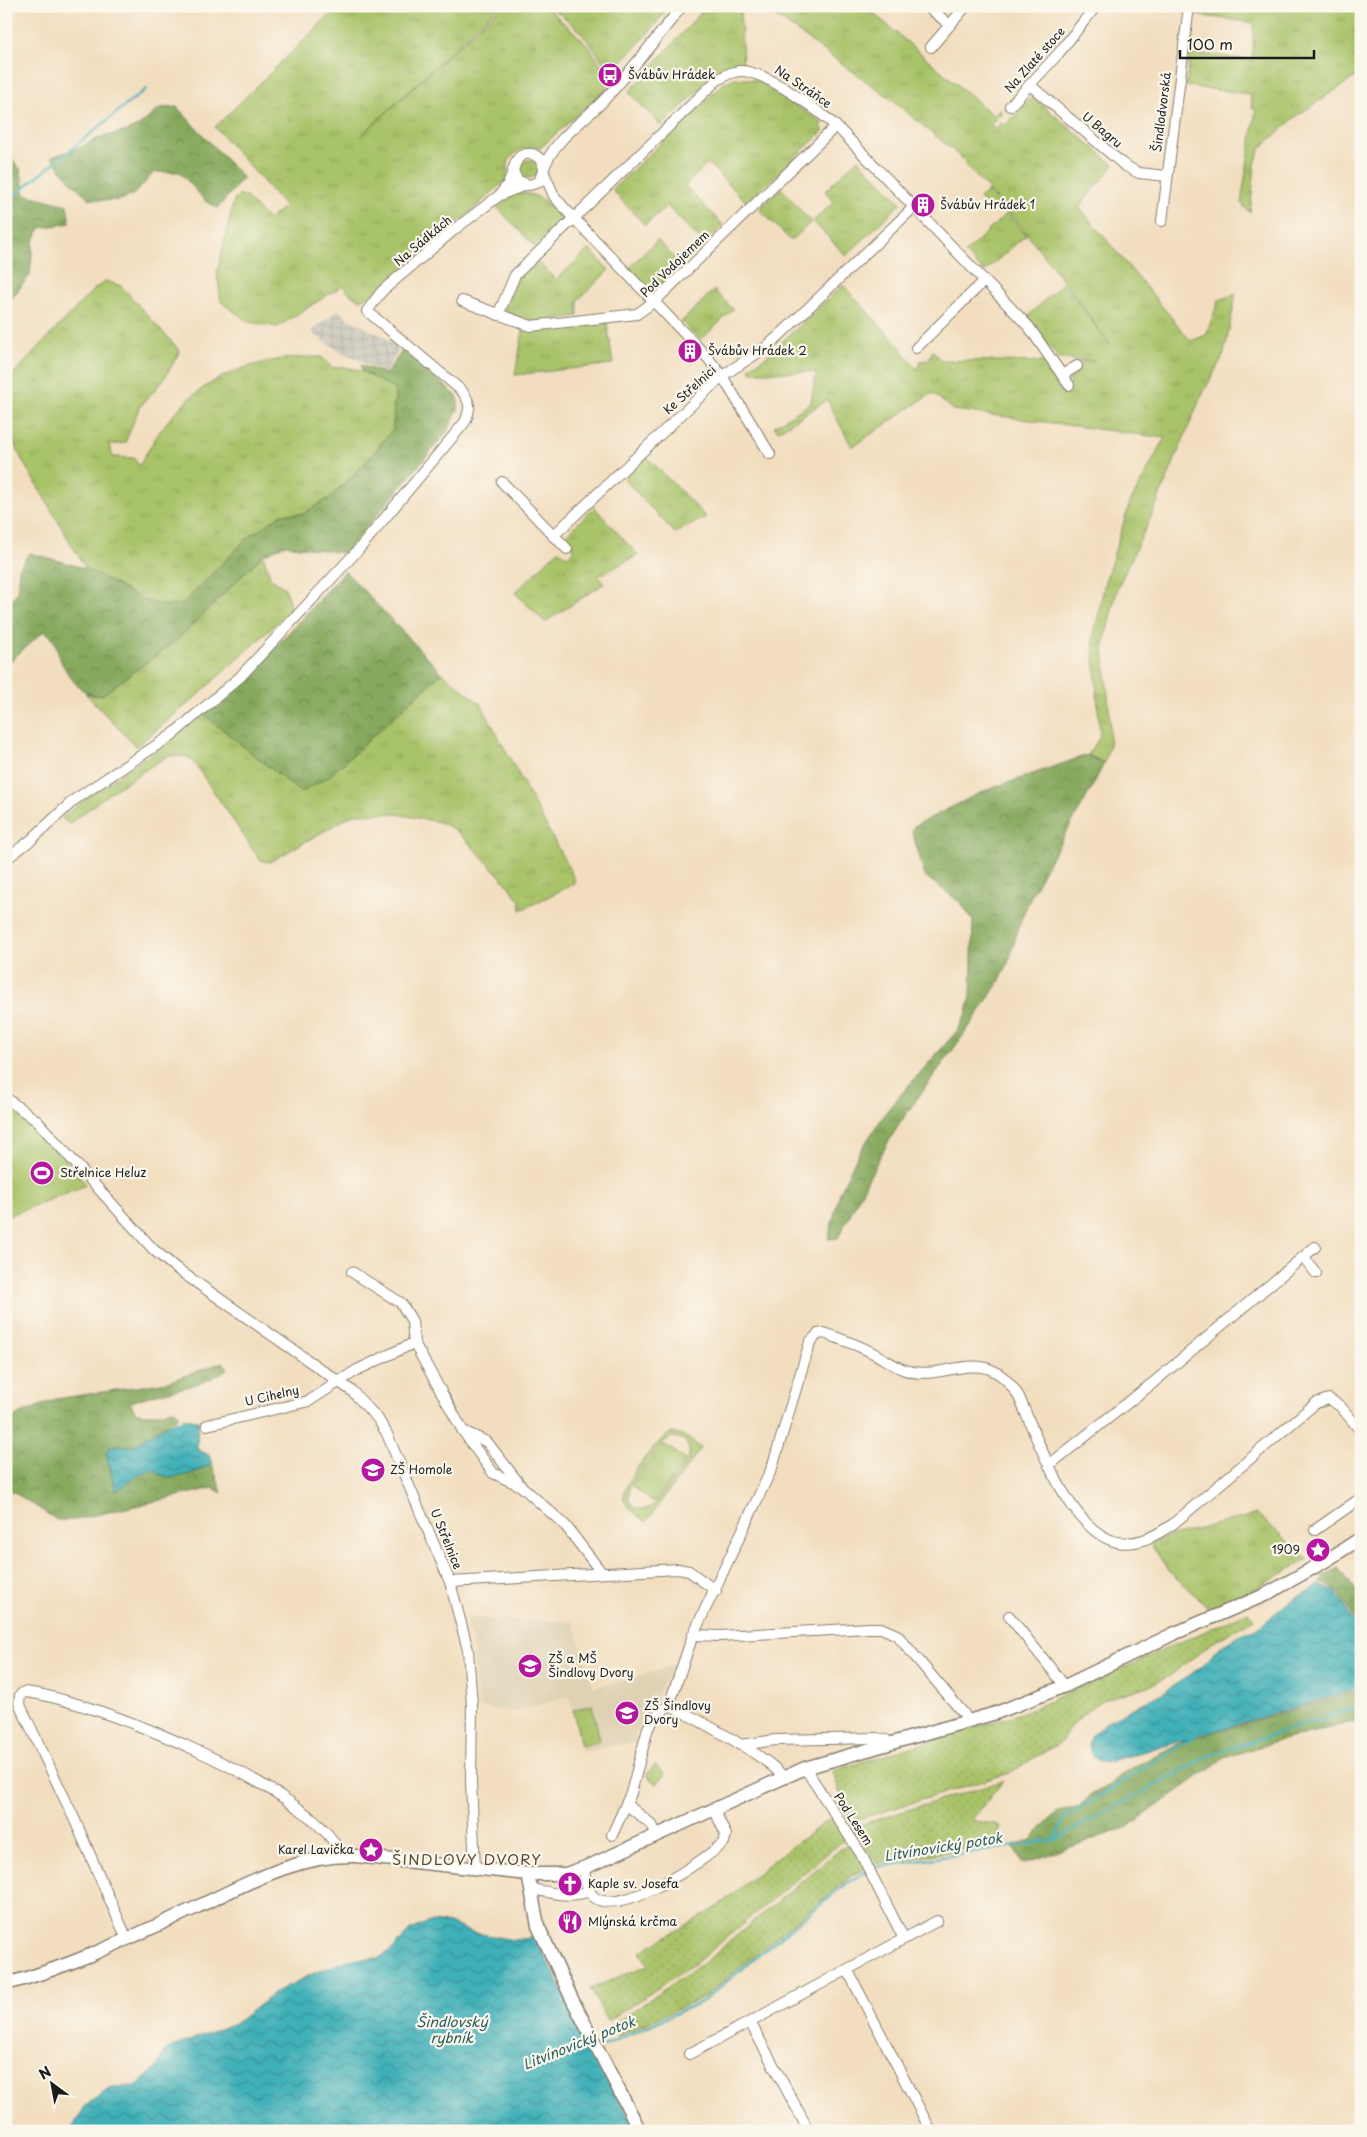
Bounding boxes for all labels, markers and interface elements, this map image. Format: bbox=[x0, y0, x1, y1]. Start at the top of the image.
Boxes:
street label: Na Zlaté stoce bbox=[1000, 22, 1069, 96]
scale bar bbox=[1180, 28, 1313, 60]
text: 100 m bbox=[1187, 32, 1233, 55]
street label: Na Stráňce bbox=[772, 60, 836, 112]
bus stop icon: Švábův Hrádek bbox=[597, 62, 623, 88]
place label: Švábův Hrádek bbox=[628, 65, 715, 83]
street label: Šindlodvorská bbox=[1147, 70, 1175, 153]
street label: U Bagru bbox=[1079, 107, 1127, 151]
building icon: Švábův Hrádek 1 bbox=[910, 192, 936, 218]
place label: Švábův Hrádek 1 bbox=[940, 195, 1035, 213]
street label: Na Sádkách bbox=[390, 211, 455, 270]
street label: Pod Vodojemem bbox=[636, 226, 713, 301]
building icon: Švábův Hrádek 2 bbox=[677, 338, 703, 364]
place label: Švábův Hrádek 2 bbox=[708, 341, 807, 359]
street label: Ke Střelnici bbox=[659, 361, 720, 418]
sports icon: Střelnice Heluz bbox=[29, 1160, 55, 1186]
place label: Střelnice Heluz bbox=[60, 1163, 146, 1181]
street label: U Cihelny bbox=[243, 1380, 301, 1410]
school or university icon: ZŠ Homole bbox=[360, 1457, 386, 1483]
place label: ZŠ Homole bbox=[390, 1460, 453, 1478]
street label: U Střelnice bbox=[427, 1505, 468, 1572]
place icon: 1909 bbox=[1305, 1537, 1331, 1563]
place label: 1909 bbox=[1272, 1540, 1300, 1558]
place label: ZŠ a MŠ Šindlovy Dvory bbox=[548, 1649, 634, 1681]
school or university icon: ZŠ a MŠ Šindlovy Dvory bbox=[517, 1653, 543, 1679]
place label: ZŠ Šindlovy Dvory bbox=[644, 1696, 711, 1728]
school or university icon: ZŠ Šindlovy Dvory bbox=[614, 1700, 640, 1726]
street label: Pod Lesem bbox=[830, 1788, 878, 1849]
water label: Litvínovický potok bbox=[882, 1827, 1005, 1866]
place icon: Karel Lavička bbox=[358, 1837, 384, 1863]
place label: Karel Lavička bbox=[278, 1840, 355, 1858]
district label: ŠINDLOVY DVORY bbox=[392, 1847, 542, 1870]
church icon: Kaple sv. Josefa bbox=[557, 1871, 583, 1897]
place label: Kaple sv. Josefa bbox=[588, 1874, 679, 1892]
restaurant icon: Mlýnská krčma bbox=[557, 1909, 583, 1935]
place label: Mlýnská krčma bbox=[588, 1912, 678, 1930]
water label: Litvínovický potok bbox=[520, 2010, 639, 2075]
water label: Šindlovský rybník bbox=[416, 2011, 489, 2048]
north arrow bbox=[28, 2060, 78, 2110]
text: N bbox=[35, 2061, 55, 2084]

